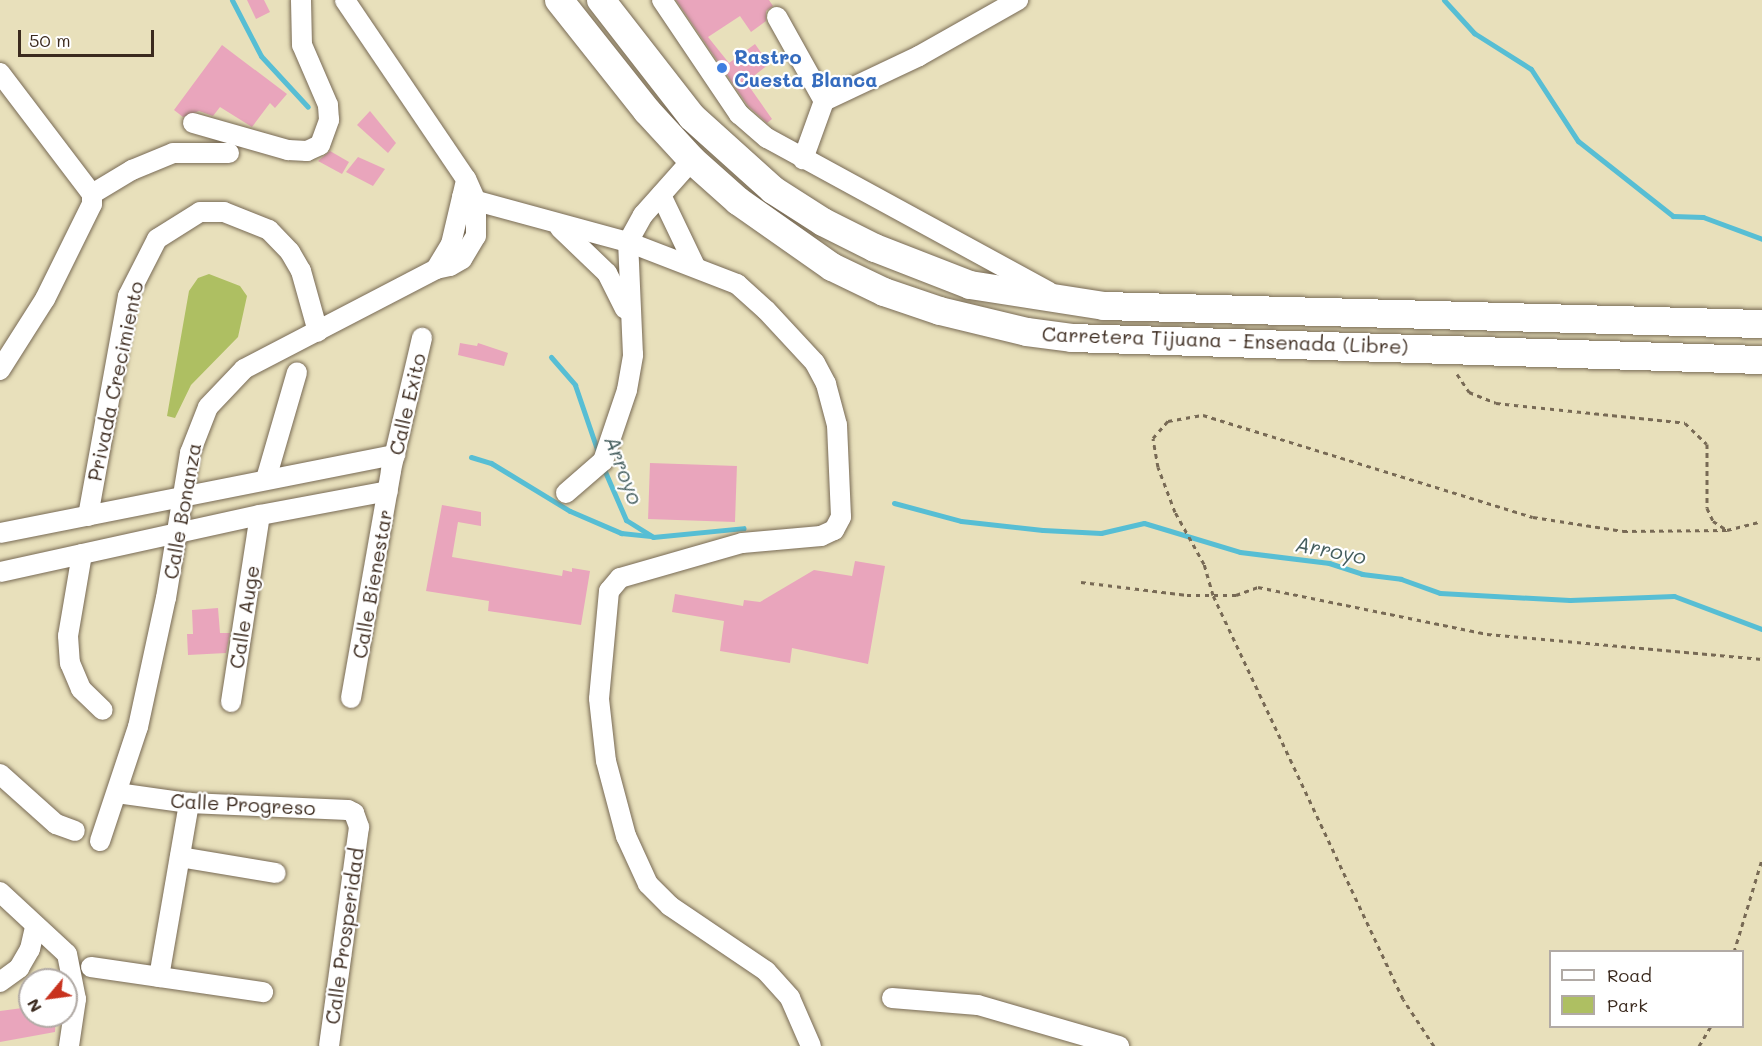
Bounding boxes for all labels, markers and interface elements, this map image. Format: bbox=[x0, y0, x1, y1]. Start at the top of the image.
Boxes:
scale bar bbox=[21, 18, 158, 56]
text: 50 m bbox=[29, 28, 71, 52]
place label: Rastro Cuesta Blanca bbox=[734, 45, 878, 92]
marker: Rastro Cuesta Blanca bbox=[715, 61, 729, 75]
street label: Privada Crecimiento bbox=[82, 279, 148, 483]
street label: Carretera Tijuana - Ensenada (Libre) bbox=[1041, 322, 1409, 358]
street label: Calle Exito bbox=[384, 351, 430, 457]
water label: Arroyo bbox=[599, 432, 649, 508]
street label: Calle Bonanza bbox=[158, 441, 206, 581]
street label: Calle Bienestar bbox=[347, 508, 397, 660]
water label: Arroyo bbox=[1294, 531, 1368, 569]
street label: Calle Auge bbox=[224, 564, 264, 670]
street label: Calle Progreso bbox=[170, 788, 316, 820]
street label: Calle Prosperidad bbox=[320, 846, 368, 1026]
legend bbox=[1549, 950, 1744, 1028]
text: Road bbox=[1607, 963, 1652, 987]
north arrow bbox=[18, 968, 78, 1028]
text: Park bbox=[1607, 993, 1648, 1017]
text: N bbox=[21, 996, 46, 1016]

